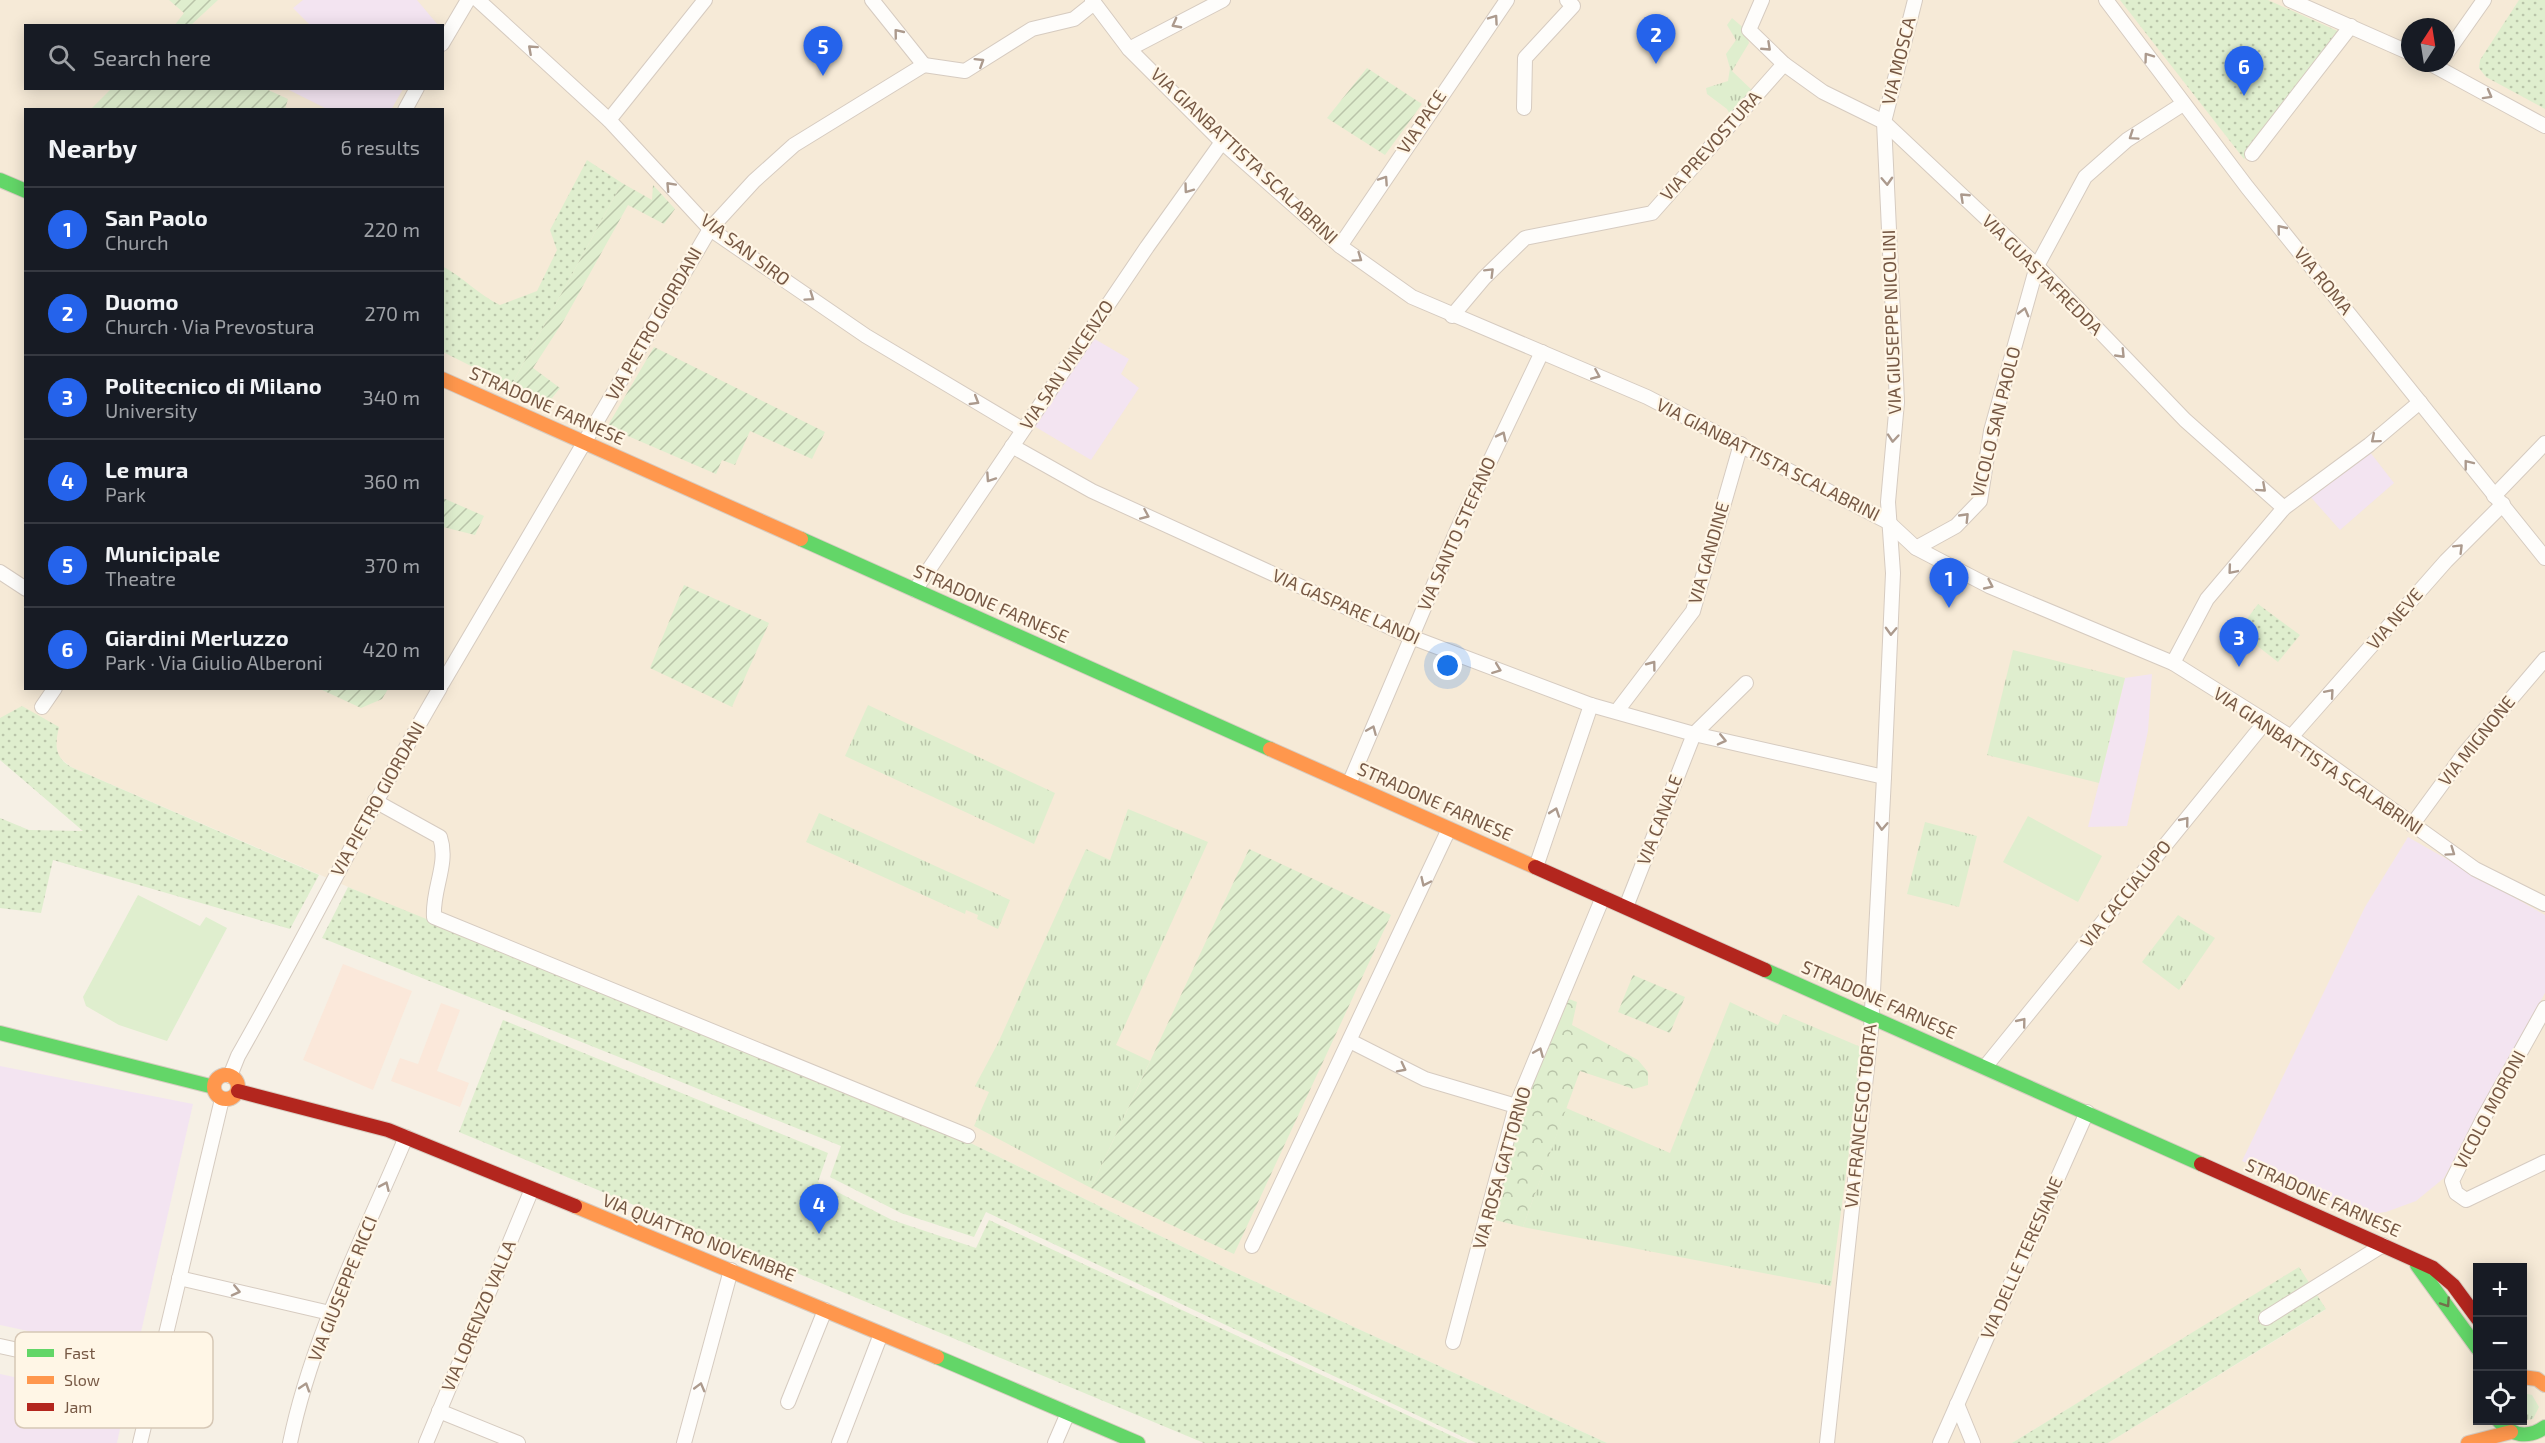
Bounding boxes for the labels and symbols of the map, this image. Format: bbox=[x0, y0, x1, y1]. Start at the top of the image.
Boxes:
one-way arrow bbox=[1487, 14, 1498, 25]
pin: 2 bbox=[1636, 14, 1676, 64]
street label: VIA MOSCA bbox=[1876, 14, 1920, 107]
one-way arrow bbox=[1171, 17, 1182, 29]
north arrow bbox=[2401, 18, 2455, 72]
pin: 5 bbox=[804, 26, 842, 76]
one-way arrow bbox=[894, 29, 905, 40]
one-way arrow bbox=[1760, 40, 1770, 51]
one-way arrow bbox=[528, 45, 538, 56]
pin: 6 bbox=[2224, 46, 2264, 96]
one-way arrow bbox=[2144, 53, 2155, 64]
one-way arrow bbox=[973, 58, 984, 69]
street label: VIA GIANBATTISTA SCALABRINI bbox=[1147, 63, 1343, 248]
street label: VIA PACE bbox=[1392, 85, 1450, 157]
street label: VIA PREVOSTURA bbox=[1655, 85, 1766, 205]
one-way arrow bbox=[2482, 88, 2492, 99]
one-way arrow bbox=[2129, 129, 2140, 140]
one-way arrow bbox=[1377, 175, 1388, 186]
one-way arrow bbox=[1880, 176, 1893, 185]
one-way arrow bbox=[666, 182, 677, 192]
one-way arrow bbox=[1184, 183, 1195, 194]
one-way arrow bbox=[1960, 193, 1970, 204]
street label: VIA SAN SIRO bbox=[696, 208, 795, 290]
street label: VIA GUASTAFREDDA bbox=[1978, 209, 2108, 340]
one-way arrow bbox=[2277, 225, 2288, 236]
street label: VIA GIUSEPPE NICOLINI bbox=[1877, 229, 1905, 415]
street label: VIA ROMA bbox=[2290, 242, 2358, 319]
street label: VIA PIETRO GIORDANI bbox=[600, 243, 706, 404]
one-way arrow bbox=[1351, 251, 1362, 262]
one-way arrow bbox=[1484, 268, 1494, 279]
one-way arrow bbox=[804, 290, 814, 302]
street label: VIA SAN VINCENZO bbox=[1015, 295, 1118, 433]
one-way arrow bbox=[2017, 308, 2029, 318]
street label: VICOLO SAN PAOLO bbox=[1966, 344, 2024, 500]
one-way arrow bbox=[2114, 347, 2125, 357]
street label: STRADONE FARNESE bbox=[466, 361, 628, 449]
one-way arrow bbox=[1589, 368, 1600, 380]
street label: VIA GIANBATTISTA SCALABRINI bbox=[1653, 393, 1884, 525]
one-way arrow bbox=[969, 394, 979, 406]
one-way arrow bbox=[1494, 432, 1506, 443]
one-way arrow bbox=[2371, 432, 2382, 443]
one-way arrow bbox=[1887, 434, 1900, 443]
street label: VIA SANTO STEFANO bbox=[1412, 453, 1500, 614]
one-way arrow bbox=[2465, 459, 2476, 470]
one-way arrow bbox=[986, 472, 997, 483]
one-way arrow bbox=[2255, 481, 2266, 492]
street label: VIA GANDINE bbox=[1683, 499, 1733, 606]
one-way arrow bbox=[1139, 508, 1150, 520]
one-way arrow bbox=[1957, 513, 1968, 524]
one-way arrow bbox=[2452, 544, 2463, 555]
pin: 1 bbox=[1930, 558, 1968, 608]
street label: STRADONE FARNESE bbox=[910, 559, 1072, 647]
one-way arrow bbox=[2228, 563, 2239, 574]
street label: VIA GASPARE LANDI bbox=[1269, 564, 1424, 649]
one-way arrow bbox=[1982, 578, 1993, 590]
street label: VIA NEVE bbox=[2362, 583, 2427, 654]
pin: 3 bbox=[2220, 618, 2258, 667]
one-way arrow bbox=[1884, 627, 1897, 636]
your location bbox=[1433, 651, 1462, 680]
one-way arrow bbox=[1645, 660, 1656, 671]
one-way arrow bbox=[1491, 662, 1501, 675]
street label: VIA GIANBATTISTA SCALABRINI bbox=[2210, 682, 2427, 839]
one-way arrow bbox=[2322, 689, 2333, 700]
street label: VIA MIGNONE bbox=[2433, 691, 2519, 790]
street label: VIA PIETRO GIORDANI bbox=[326, 717, 429, 880]
one-way arrow bbox=[1365, 725, 1377, 736]
one-way arrow bbox=[1717, 733, 1727, 746]
street label: STRADONE FARNESE bbox=[1354, 757, 1516, 845]
street label: VIA CANALE bbox=[1632, 771, 1686, 868]
one-way arrow bbox=[1547, 807, 1560, 818]
one-way arrow bbox=[2177, 817, 2188, 828]
one-way arrow bbox=[1875, 822, 1888, 831]
street label: VIA CACCIALUPO bbox=[2075, 835, 2175, 951]
one-way arrow bbox=[2444, 845, 2455, 856]
one-way arrow bbox=[1420, 875, 1432, 886]
street label: STRADONE FARNESE bbox=[1798, 955, 1960, 1043]
one-way arrow bbox=[2015, 1018, 2026, 1029]
street label: VIA FRANCESCO TORTA bbox=[1839, 1022, 1881, 1209]
street label: VICOLO MORONI bbox=[2449, 1046, 2530, 1173]
one-way arrow bbox=[1532, 1047, 1544, 1058]
one-way arrow bbox=[1396, 1060, 1407, 1072]
street label: VIA ROSA GATTORNO bbox=[1467, 1084, 1535, 1252]
street label: STRADONE FARNESE bbox=[2242, 1153, 2404, 1241]
street label: VIA DELLE TERESIANE bbox=[1975, 1173, 2067, 1342]
one-way arrow bbox=[378, 1182, 390, 1193]
pin: 4 bbox=[800, 1184, 838, 1234]
street label: VIA QUATTRO NOVEMBRE bbox=[600, 1188, 799, 1286]
street label: VIA GIUSEPPE RICCI bbox=[303, 1213, 381, 1365]
street label: VIA LORENZO VALLA bbox=[436, 1236, 520, 1395]
one-way arrow bbox=[231, 1284, 241, 1297]
one-way arrow bbox=[2439, 1296, 2450, 1307]
legend bbox=[15, 1332, 213, 1428]
text: Fast bbox=[64, 1343, 95, 1362]
text: Slow bbox=[64, 1370, 100, 1389]
one-way arrow bbox=[298, 1382, 311, 1393]
one-way arrow bbox=[692, 1382, 705, 1392]
text: Jam bbox=[64, 1397, 92, 1416]

